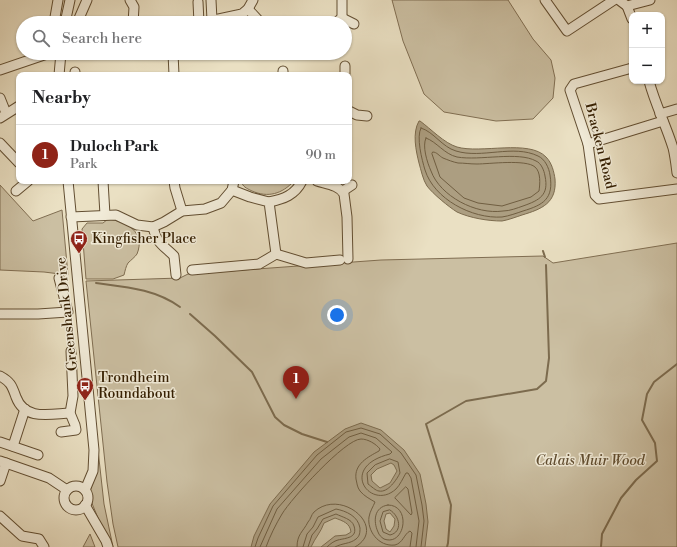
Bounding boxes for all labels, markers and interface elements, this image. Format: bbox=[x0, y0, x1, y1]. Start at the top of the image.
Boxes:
map controls bbox=[629, 12, 665, 84]
button: + bbox=[629, 12, 665, 48]
search box bbox=[16, 16, 352, 60]
icon: search bbox=[30, 27, 52, 49]
text: Search here bbox=[62, 29, 142, 48]
button: − bbox=[629, 48, 665, 84]
text: Nearby bbox=[32, 87, 91, 109]
street label: Bracken Road bbox=[580, 100, 619, 191]
text: Duloch Park bbox=[70, 137, 159, 156]
text: 1 bbox=[42, 147, 48, 163]
text: 90 m bbox=[305, 147, 336, 163]
text: Park bbox=[70, 156, 97, 172]
bus stop icon: Kingfisher Place bbox=[69, 229, 89, 254]
place label: Kingfisher Place bbox=[92, 230, 196, 248]
street label: Greenshank Drive bbox=[52, 256, 82, 372]
your location bbox=[327, 305, 347, 325]
pin: 1 bbox=[283, 366, 309, 399]
place label: Trondheim Roundabout bbox=[98, 369, 176, 403]
bus stop icon: Trondheim Roundabout bbox=[75, 376, 95, 401]
park label: Calais Muir Wood bbox=[535, 452, 646, 470]

